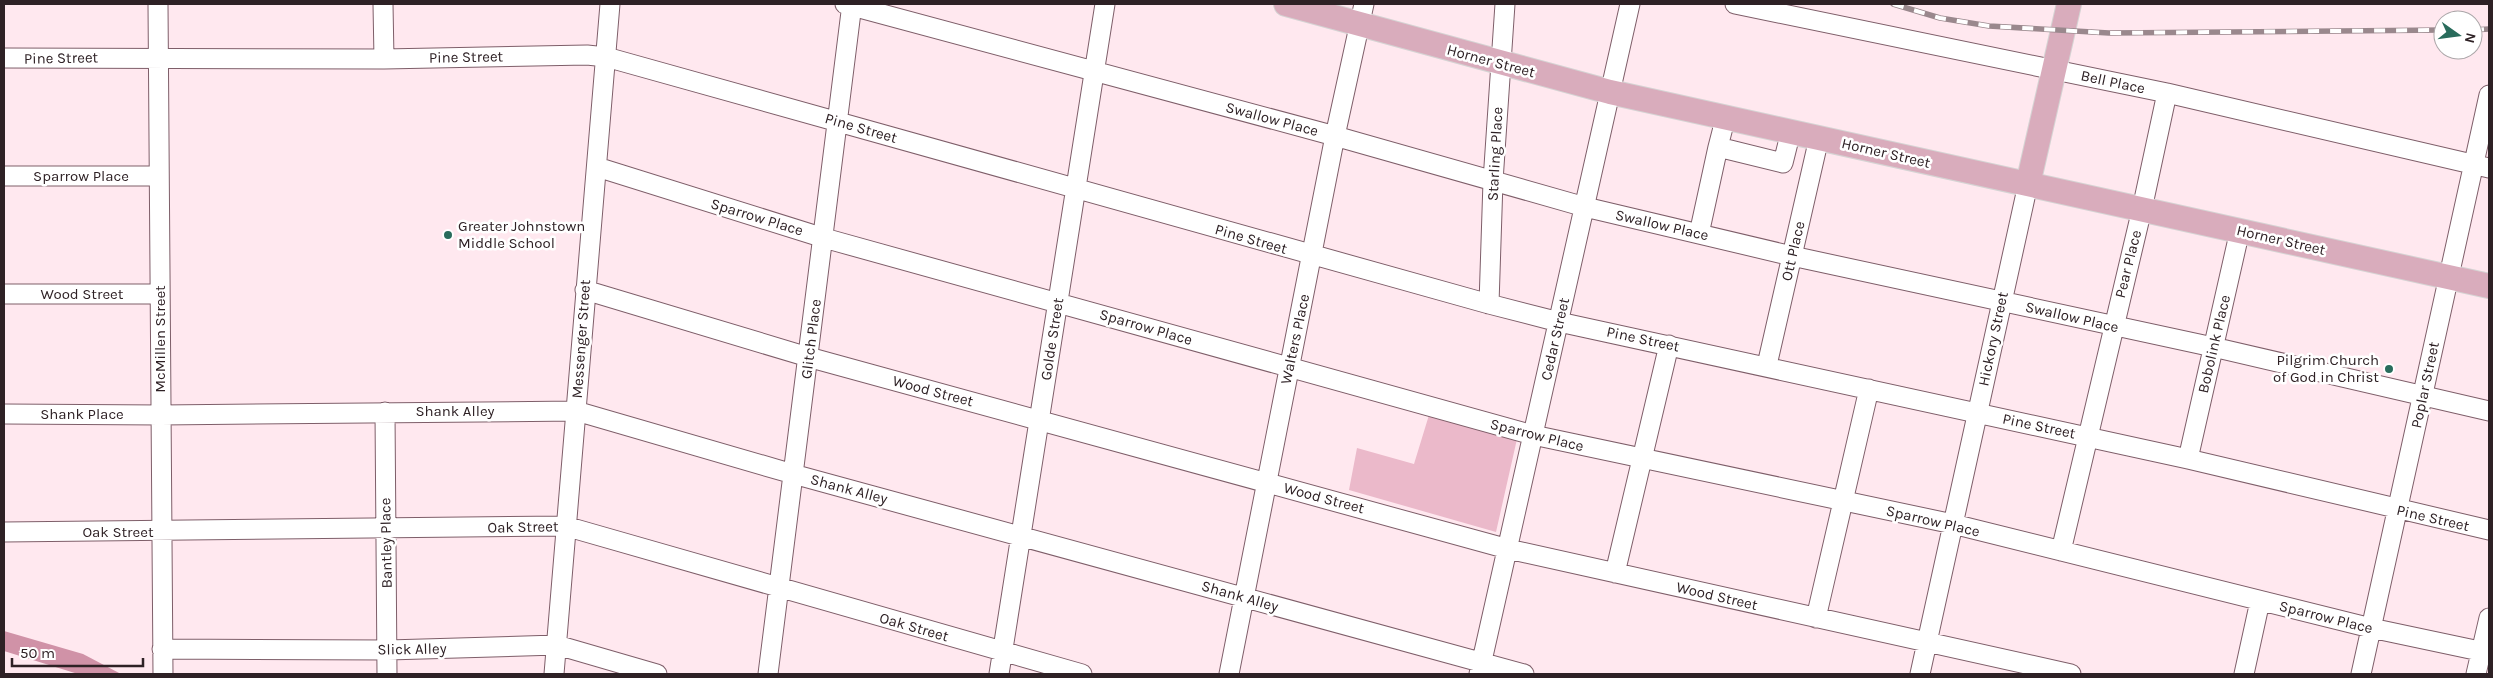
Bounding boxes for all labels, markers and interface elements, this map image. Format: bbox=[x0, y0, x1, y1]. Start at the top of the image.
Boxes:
north arrow bbox=[2433, 10, 2483, 60]
text: N bbox=[2461, 31, 2480, 45]
street label: Horner Street bbox=[1445, 41, 1537, 82]
street label: Pine Street bbox=[429, 47, 504, 67]
street label: Pine Street bbox=[24, 48, 99, 68]
street label: Bell Place bbox=[2079, 66, 2147, 98]
street label: Swallow Place bbox=[1224, 98, 1320, 140]
street label: Starling Place bbox=[1484, 106, 1506, 202]
street label: Pine Street bbox=[823, 109, 900, 147]
street label: Horner Street bbox=[1840, 134, 1932, 172]
street label: Sparrow Place bbox=[33, 167, 129, 185]
street label: Sparrow Place bbox=[709, 194, 805, 240]
street label: Swallow Place bbox=[1613, 205, 1711, 245]
place label: Greater Johnstown Middle School bbox=[458, 217, 585, 252]
street label: Ott Place bbox=[1777, 219, 1809, 283]
street label: Pine Street bbox=[1213, 220, 1290, 258]
street label: Horner Street bbox=[2235, 221, 2327, 259]
street label: Pear Place bbox=[2111, 228, 2145, 300]
marker: Greater Johnstown Middle School bbox=[442, 229, 454, 241]
street label: Messenger Street bbox=[568, 279, 594, 399]
street label: Wood Street bbox=[41, 285, 124, 303]
street label: McMillen Street bbox=[151, 285, 169, 393]
street label: Hickory Street bbox=[1974, 290, 2012, 388]
street label: Walters Place bbox=[1277, 292, 1313, 386]
street label: Bobolink Place bbox=[2194, 293, 2234, 395]
street label: Golde Street bbox=[1037, 296, 1067, 382]
street label: Cedar Street bbox=[1537, 296, 1573, 382]
street label: Swallow Place bbox=[2023, 297, 2121, 337]
street label: Glitch Place bbox=[797, 298, 825, 380]
street label: Sparrow Place bbox=[1097, 305, 1195, 349]
street label: Pine Street bbox=[1605, 322, 1682, 356]
street label: Poplar Street bbox=[2407, 340, 2443, 430]
place label: Pilgrim Church of God in Christ bbox=[2273, 351, 2379, 386]
marker: Pilgrim Church of God in Christ bbox=[2383, 363, 2395, 375]
street label: Wood Street bbox=[891, 372, 976, 411]
street label: Shank Alley bbox=[415, 402, 495, 420]
street label: Shank Place bbox=[40, 405, 124, 423]
street label: Pine Street bbox=[2001, 409, 2078, 443]
street label: Sparrow Place bbox=[1488, 415, 1586, 455]
street label: Shank Alley bbox=[808, 470, 890, 508]
street label: Wood Street bbox=[1282, 479, 1367, 518]
street label: Bantley Place bbox=[376, 497, 396, 589]
street label: Sparrow Place bbox=[1884, 501, 1982, 541]
street label: Pine Street bbox=[2395, 501, 2472, 535]
street label: Oak Street bbox=[487, 517, 559, 537]
street label: Oak Street bbox=[82, 523, 154, 541]
street label: Shank Alley bbox=[1199, 576, 1281, 616]
street label: Wood Street bbox=[1675, 578, 1760, 614]
street label: Sparrow Place bbox=[2277, 597, 2375, 637]
street label: Oak Street bbox=[877, 609, 951, 646]
scale bar bbox=[12, 636, 144, 668]
street label: Slick Alley bbox=[377, 639, 447, 659]
text: 50 m bbox=[20, 644, 55, 662]

